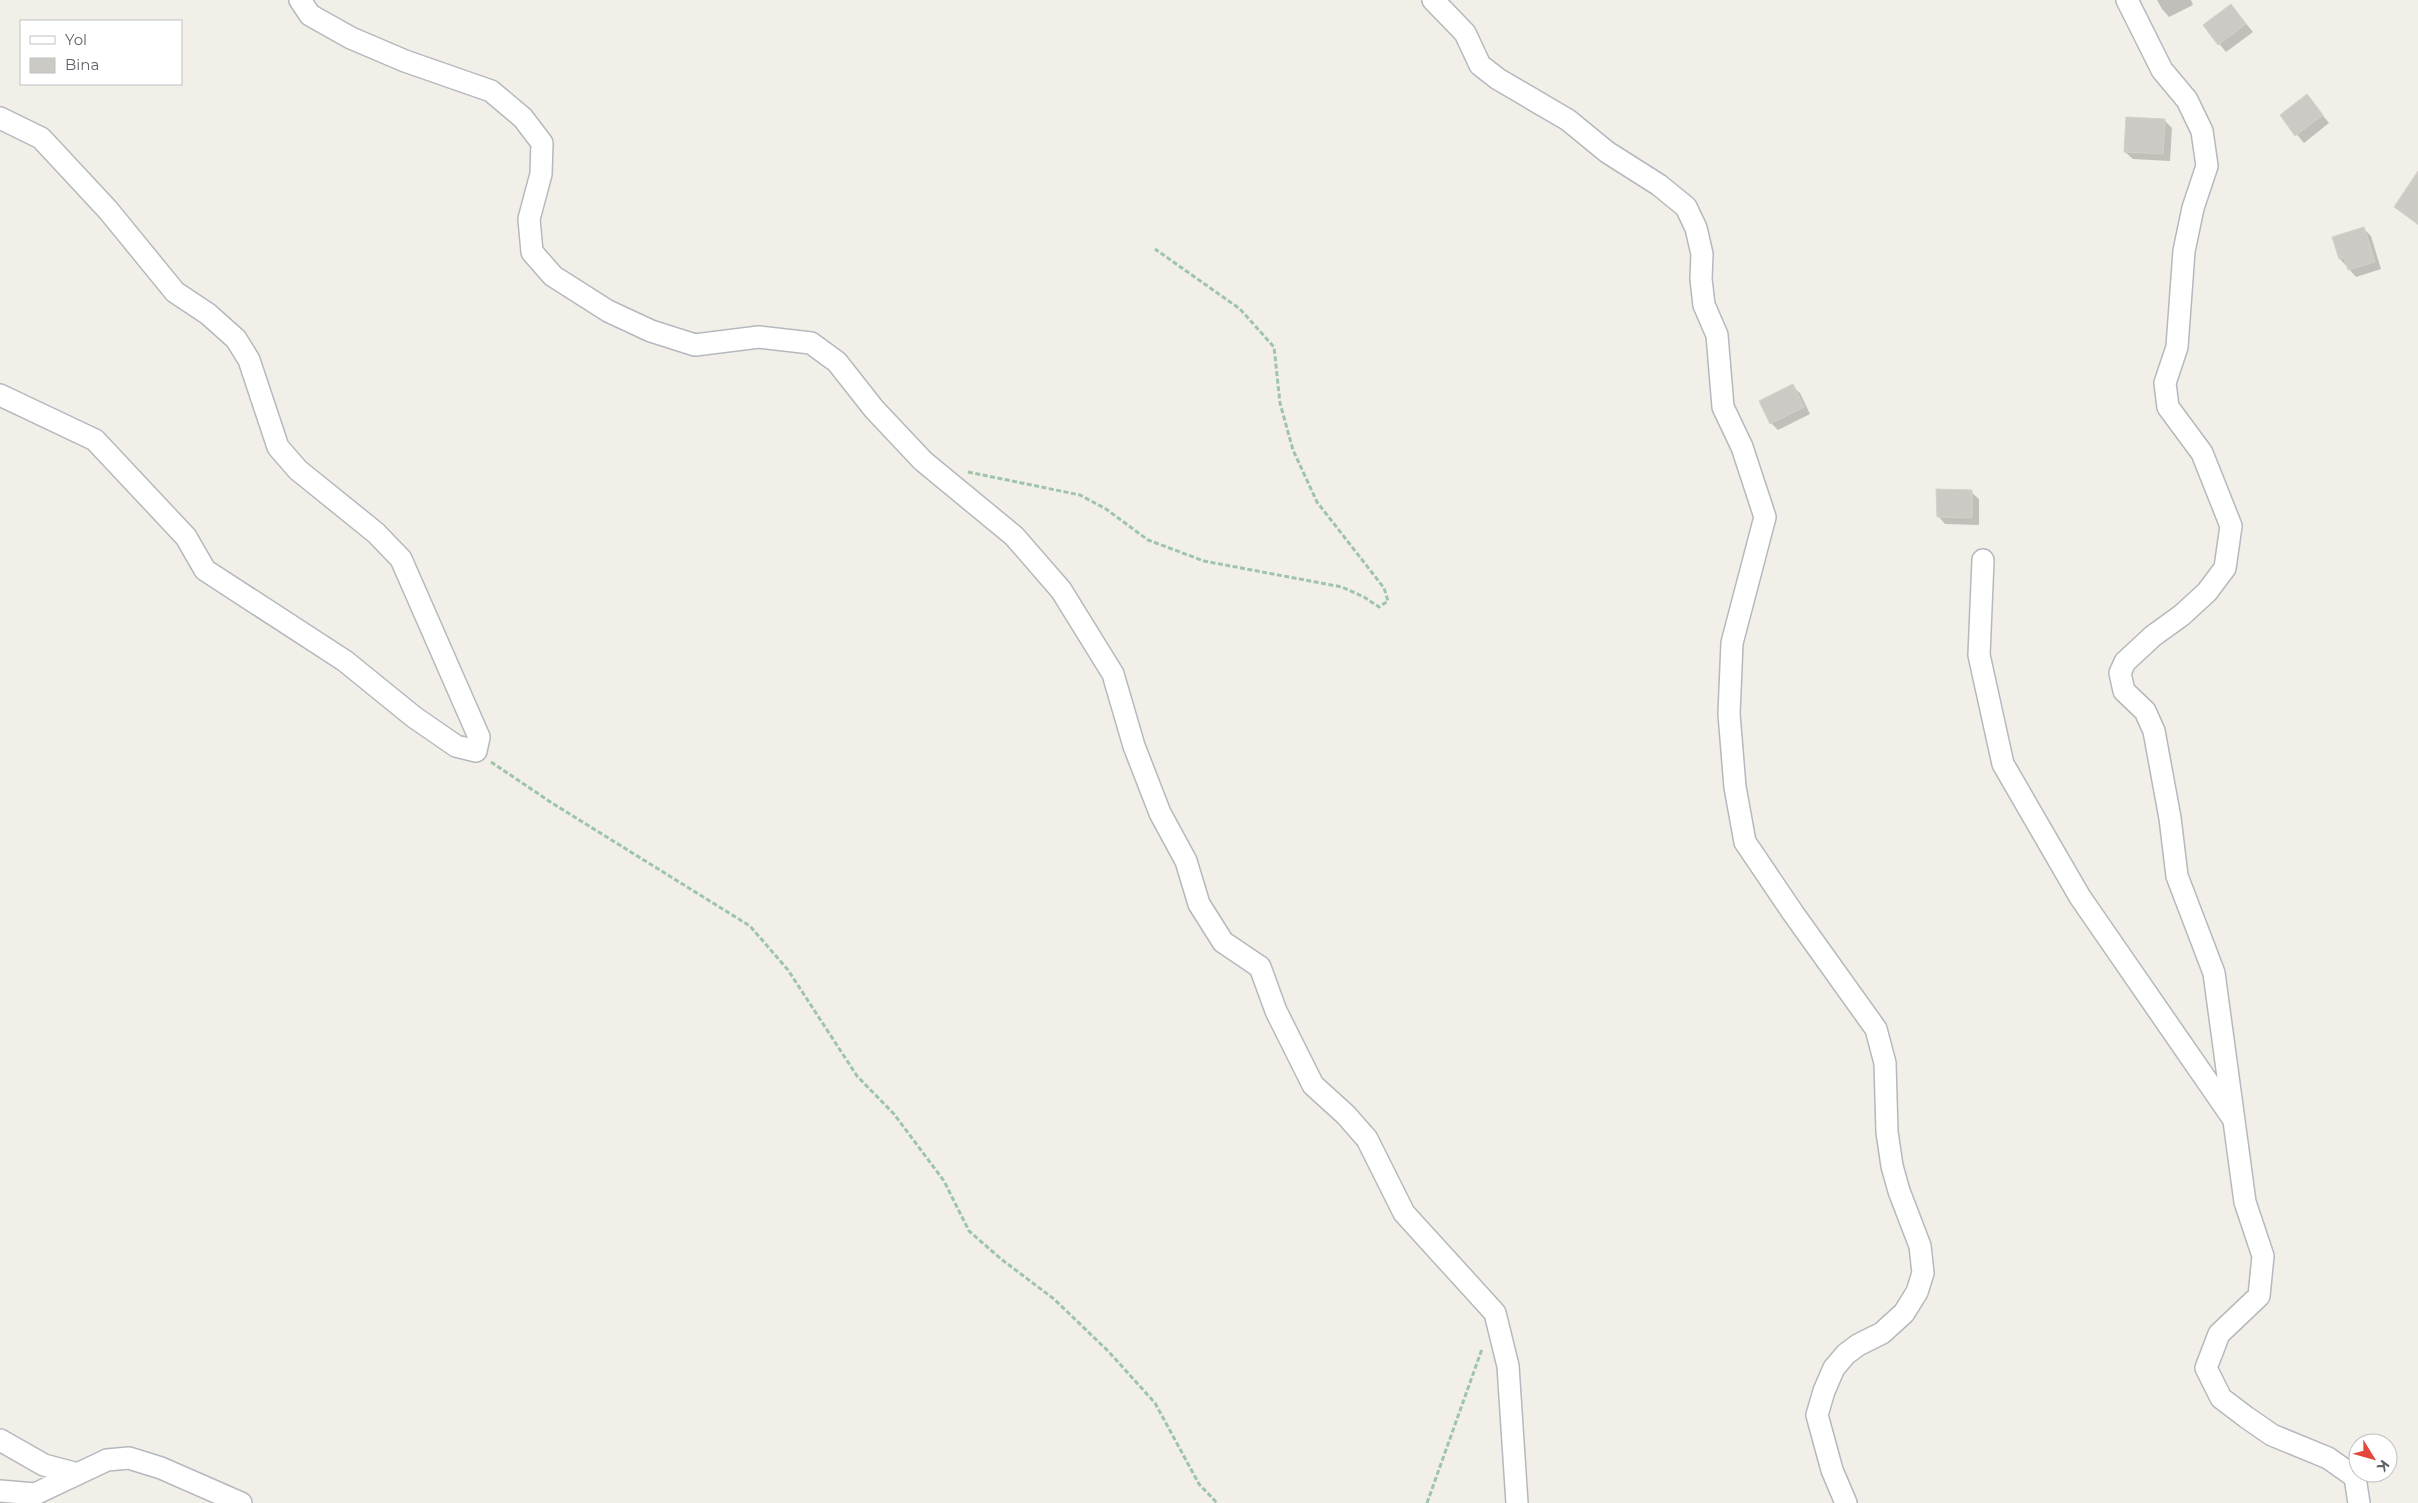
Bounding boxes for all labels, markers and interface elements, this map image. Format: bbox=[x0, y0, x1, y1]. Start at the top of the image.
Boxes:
legend bbox=[20, 20, 182, 85]
text: Yol bbox=[65, 30, 87, 49]
text: Bina bbox=[65, 55, 99, 74]
north arrow bbox=[2348, 1433, 2398, 1483]
text: K bbox=[2373, 1456, 2394, 1476]

